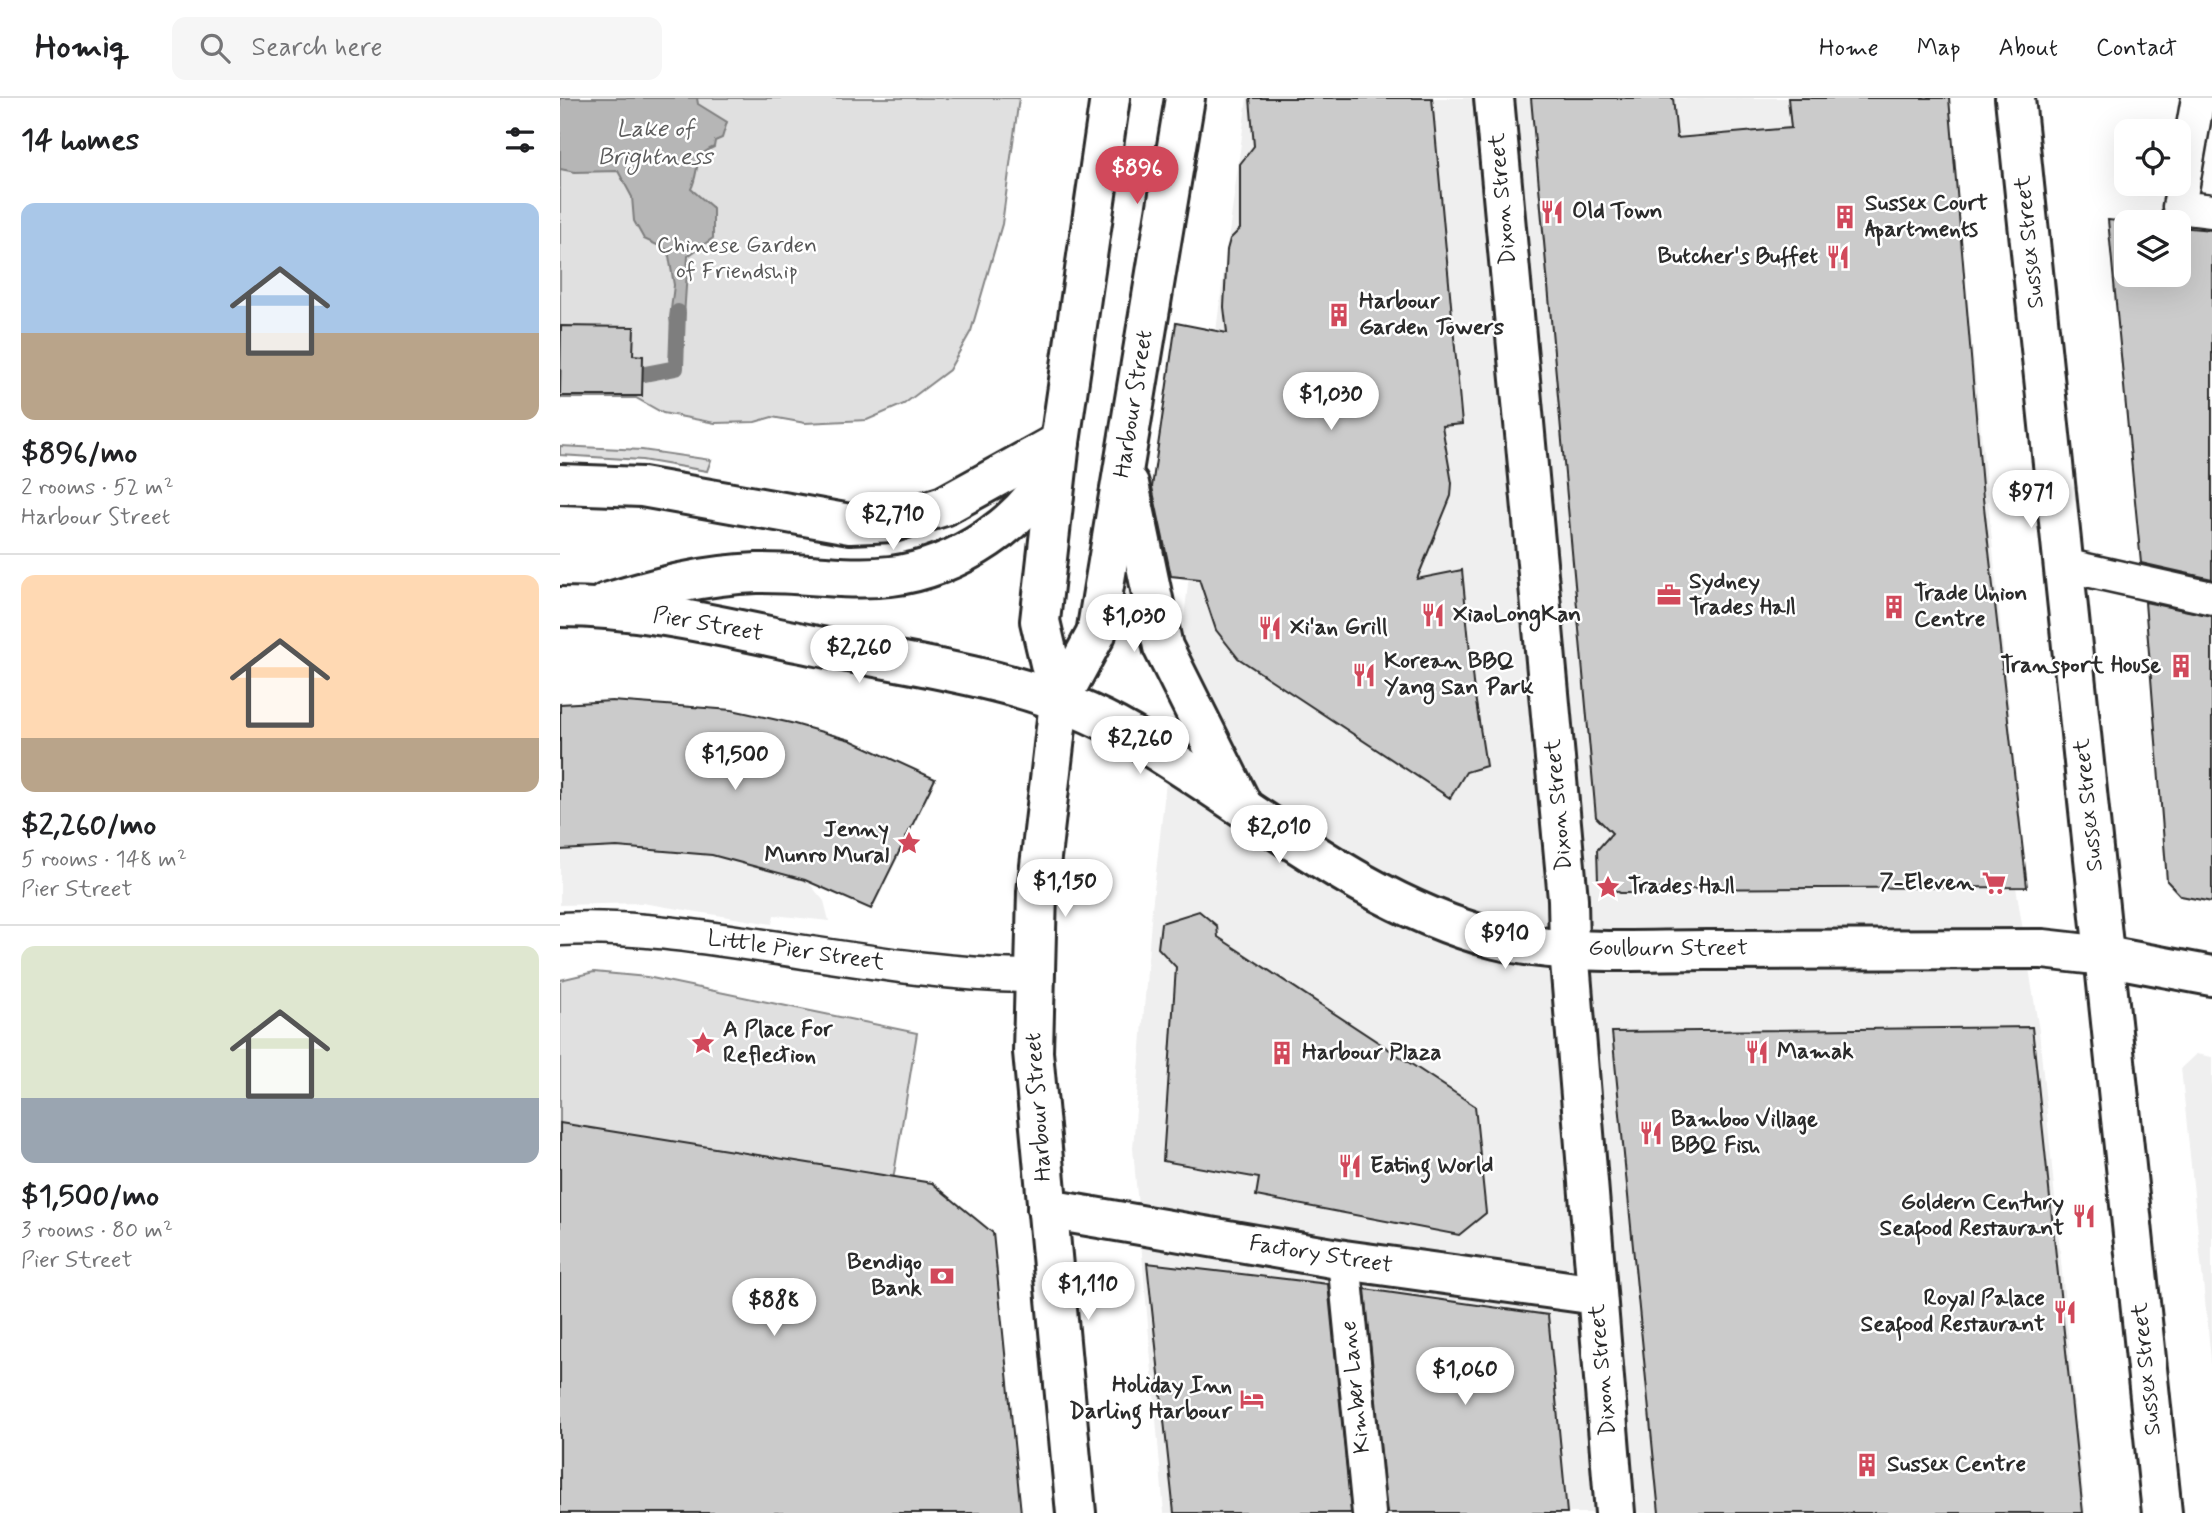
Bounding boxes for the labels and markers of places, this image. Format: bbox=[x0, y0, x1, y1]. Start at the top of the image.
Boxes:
pin: $896 bbox=[1096, 146, 1178, 206]
place label: Sussex Court Apartments bbox=[1865, 189, 1988, 246]
place label: Old Town bbox=[1572, 197, 1663, 227]
restaurant icon: Old Town bbox=[1538, 198, 1566, 226]
building icon: Sussex Court Apartments bbox=[1831, 203, 1859, 231]
place label: Butcher's Buffet bbox=[1658, 242, 1818, 272]
restaurant icon: Butcher's Buffet bbox=[1824, 243, 1852, 271]
place label: Harbour Garden Towers bbox=[1359, 287, 1505, 343]
building icon: Harbour Garden Towers bbox=[1325, 301, 1353, 329]
pin: $1,030 bbox=[1274, 372, 1388, 432]
pin: $971 bbox=[1990, 470, 2072, 530]
pin: $2,710 bbox=[836, 492, 950, 552]
place label: Sydney Trades Hall bbox=[1689, 567, 1796, 623]
place label: Trade Union Centre bbox=[1914, 579, 2027, 635]
office icon: Sydney Trades Hall bbox=[1655, 581, 1683, 609]
building icon: Trade Union Centre bbox=[1880, 593, 1908, 621]
pin: $1,030 bbox=[1077, 594, 1191, 654]
place label: XiaoLongKan bbox=[1453, 600, 1581, 632]
restaurant icon: XiaoLongKan bbox=[1419, 601, 1447, 629]
place label: Xi'an Grill bbox=[1290, 613, 1388, 643]
restaurant icon: Xi'an Grill bbox=[1256, 614, 1284, 642]
pin: $2,260 bbox=[802, 626, 916, 685]
place label: Korean BBQ Yang San Park bbox=[1384, 647, 1534, 705]
place label: Transport House bbox=[2000, 651, 2161, 681]
building icon: Transport House bbox=[2167, 652, 2195, 680]
restaurant icon: Korean BBQ Yang San Park bbox=[1350, 661, 1378, 689]
pin: $2,260 bbox=[1083, 716, 1197, 776]
pin: $1,500 bbox=[678, 732, 792, 792]
pin: $2,010 bbox=[1222, 806, 1336, 865]
place label: Jenny Munro Mural bbox=[765, 815, 889, 871]
place icon: Jenny Munro Mural bbox=[895, 829, 923, 857]
pin: $1,150 bbox=[1008, 860, 1122, 919]
place label: 7-Eleven bbox=[1879, 868, 1975, 898]
supermarket icon: 7-Eleven bbox=[1980, 869, 2008, 897]
place label: Trades Hall bbox=[1628, 872, 1735, 902]
place icon: Trades Hall bbox=[1594, 873, 1622, 901]
pin: $910 bbox=[1464, 912, 1546, 971]
place label: A Place For Reflection bbox=[723, 1015, 834, 1071]
place icon: A Place For Reflection bbox=[689, 1029, 717, 1057]
place label: Mamak bbox=[1777, 1037, 1854, 1067]
place label: Harbour Plaza bbox=[1302, 1038, 1442, 1068]
restaurant icon: Mamak bbox=[1743, 1038, 1771, 1066]
building icon: Harbour Plaza bbox=[1268, 1039, 1296, 1067]
place label: Bamboo Village BBQ Fish bbox=[1671, 1105, 1818, 1161]
restaurant icon: Bamboo Village BBQ Fish bbox=[1637, 1119, 1665, 1147]
place label: Eating World bbox=[1370, 1151, 1494, 1184]
restaurant icon: Eating World bbox=[1336, 1152, 1364, 1180]
place label: Goldern Century Seafood Restaurant bbox=[1880, 1188, 2064, 1245]
restaurant icon: Goldern Century Seafood Restaurant bbox=[2070, 1202, 2098, 1230]
place label: Bendigo Bank bbox=[847, 1248, 923, 1304]
bank icon: Bendigo Bank bbox=[928, 1262, 956, 1290]
pin: $1,110 bbox=[1031, 1262, 1145, 1322]
pin: $888 bbox=[733, 1278, 815, 1338]
place label: Royal Palace Seafood Restaurant bbox=[1861, 1284, 2045, 1341]
restaurant icon: Royal Palace Seafood Restaurant bbox=[2051, 1298, 2079, 1326]
pin: $1,060 bbox=[1408, 1348, 1522, 1407]
place label: Holiday Inn Darling Harbour bbox=[1069, 1371, 1233, 1430]
hotel icon: Holiday Inn Darling Harbour bbox=[1238, 1385, 1266, 1413]
place label: Sussex Centre bbox=[1887, 1450, 2026, 1480]
building icon: Sussex Centre bbox=[1853, 1451, 1881, 1479]

